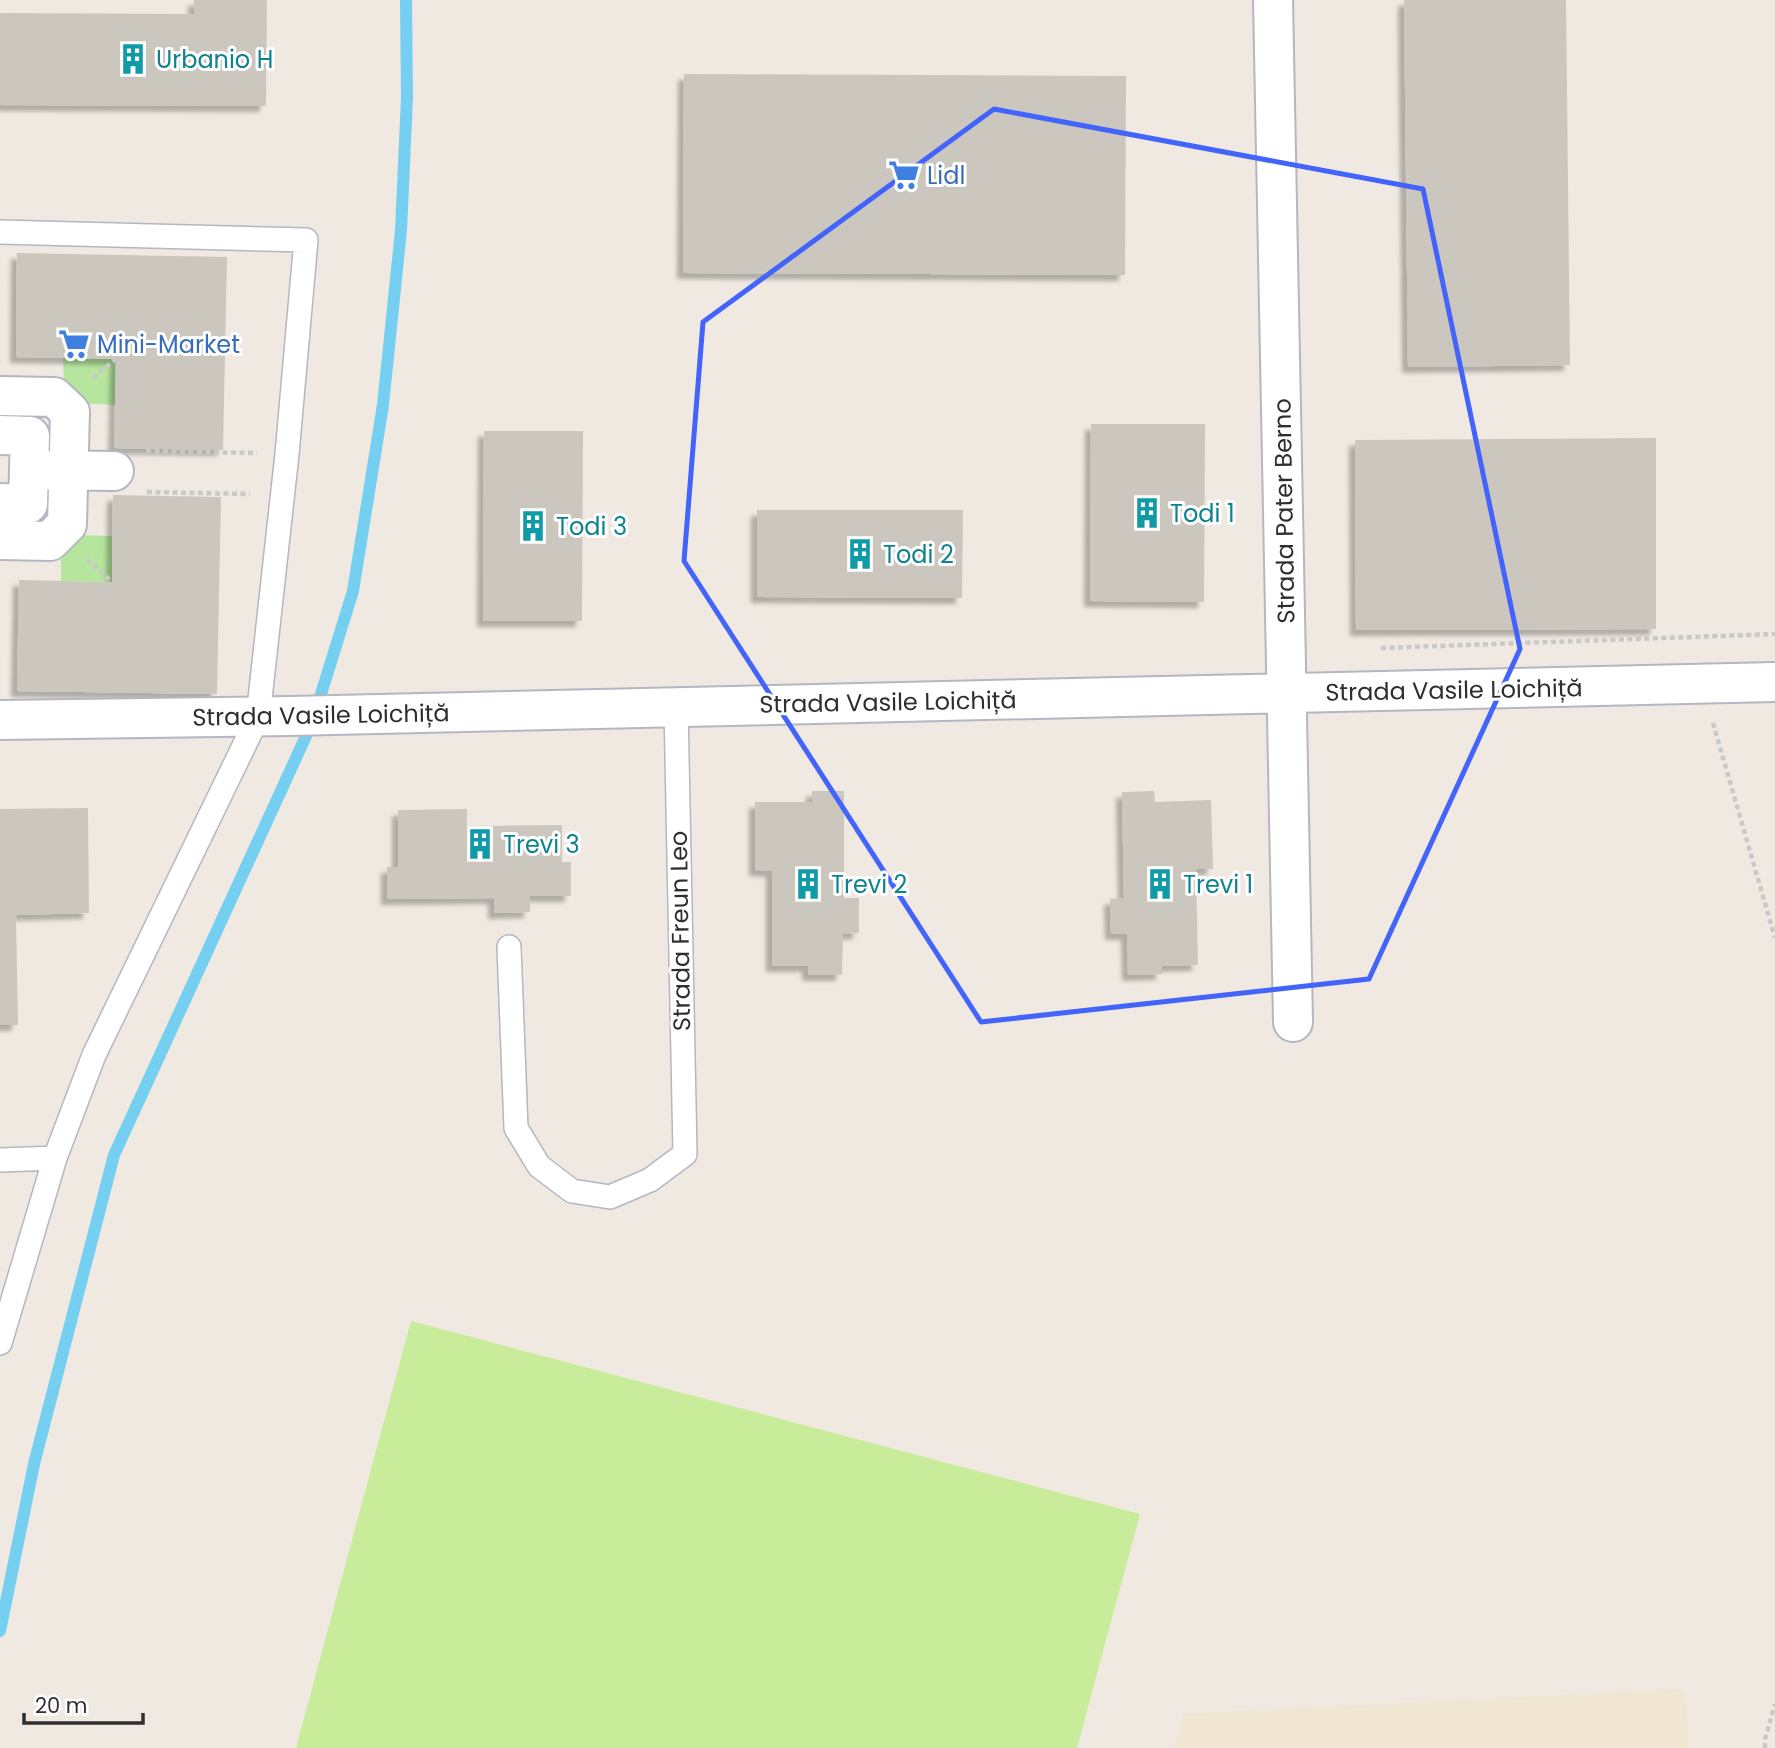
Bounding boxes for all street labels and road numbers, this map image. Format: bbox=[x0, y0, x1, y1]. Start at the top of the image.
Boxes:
street label: Strada Pater Berno bbox=[1266, 398, 1302, 624]
street label: Strada Vasile Loichiță bbox=[1325, 671, 1583, 709]
street label: Strada Vasile Loichiță bbox=[759, 683, 1017, 721]
street label: Strada Vasile Loichiță bbox=[192, 696, 450, 734]
street label: Strada Freun Leo bbox=[662, 830, 698, 1032]

